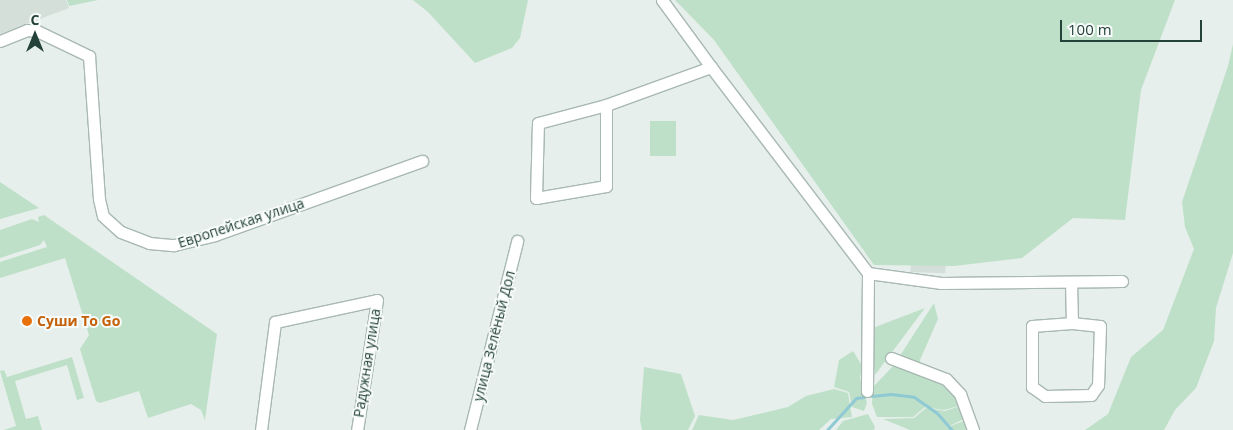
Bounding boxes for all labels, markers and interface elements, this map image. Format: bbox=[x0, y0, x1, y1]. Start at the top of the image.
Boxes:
north arrow bbox=[10, 10, 60, 60]
text: С bbox=[31, 10, 39, 29]
scale bar bbox=[1063, 10, 1206, 42]
text: 100 m bbox=[1068, 19, 1112, 39]
street label: Европейская улица bbox=[176, 195, 306, 251]
street label: улица Зелёный Дол bbox=[470, 269, 518, 403]
street label: Радужная улица bbox=[350, 307, 384, 419]
place label: Суши To Go bbox=[37, 313, 120, 329]
marker: Суши To Go bbox=[21, 315, 33, 327]

